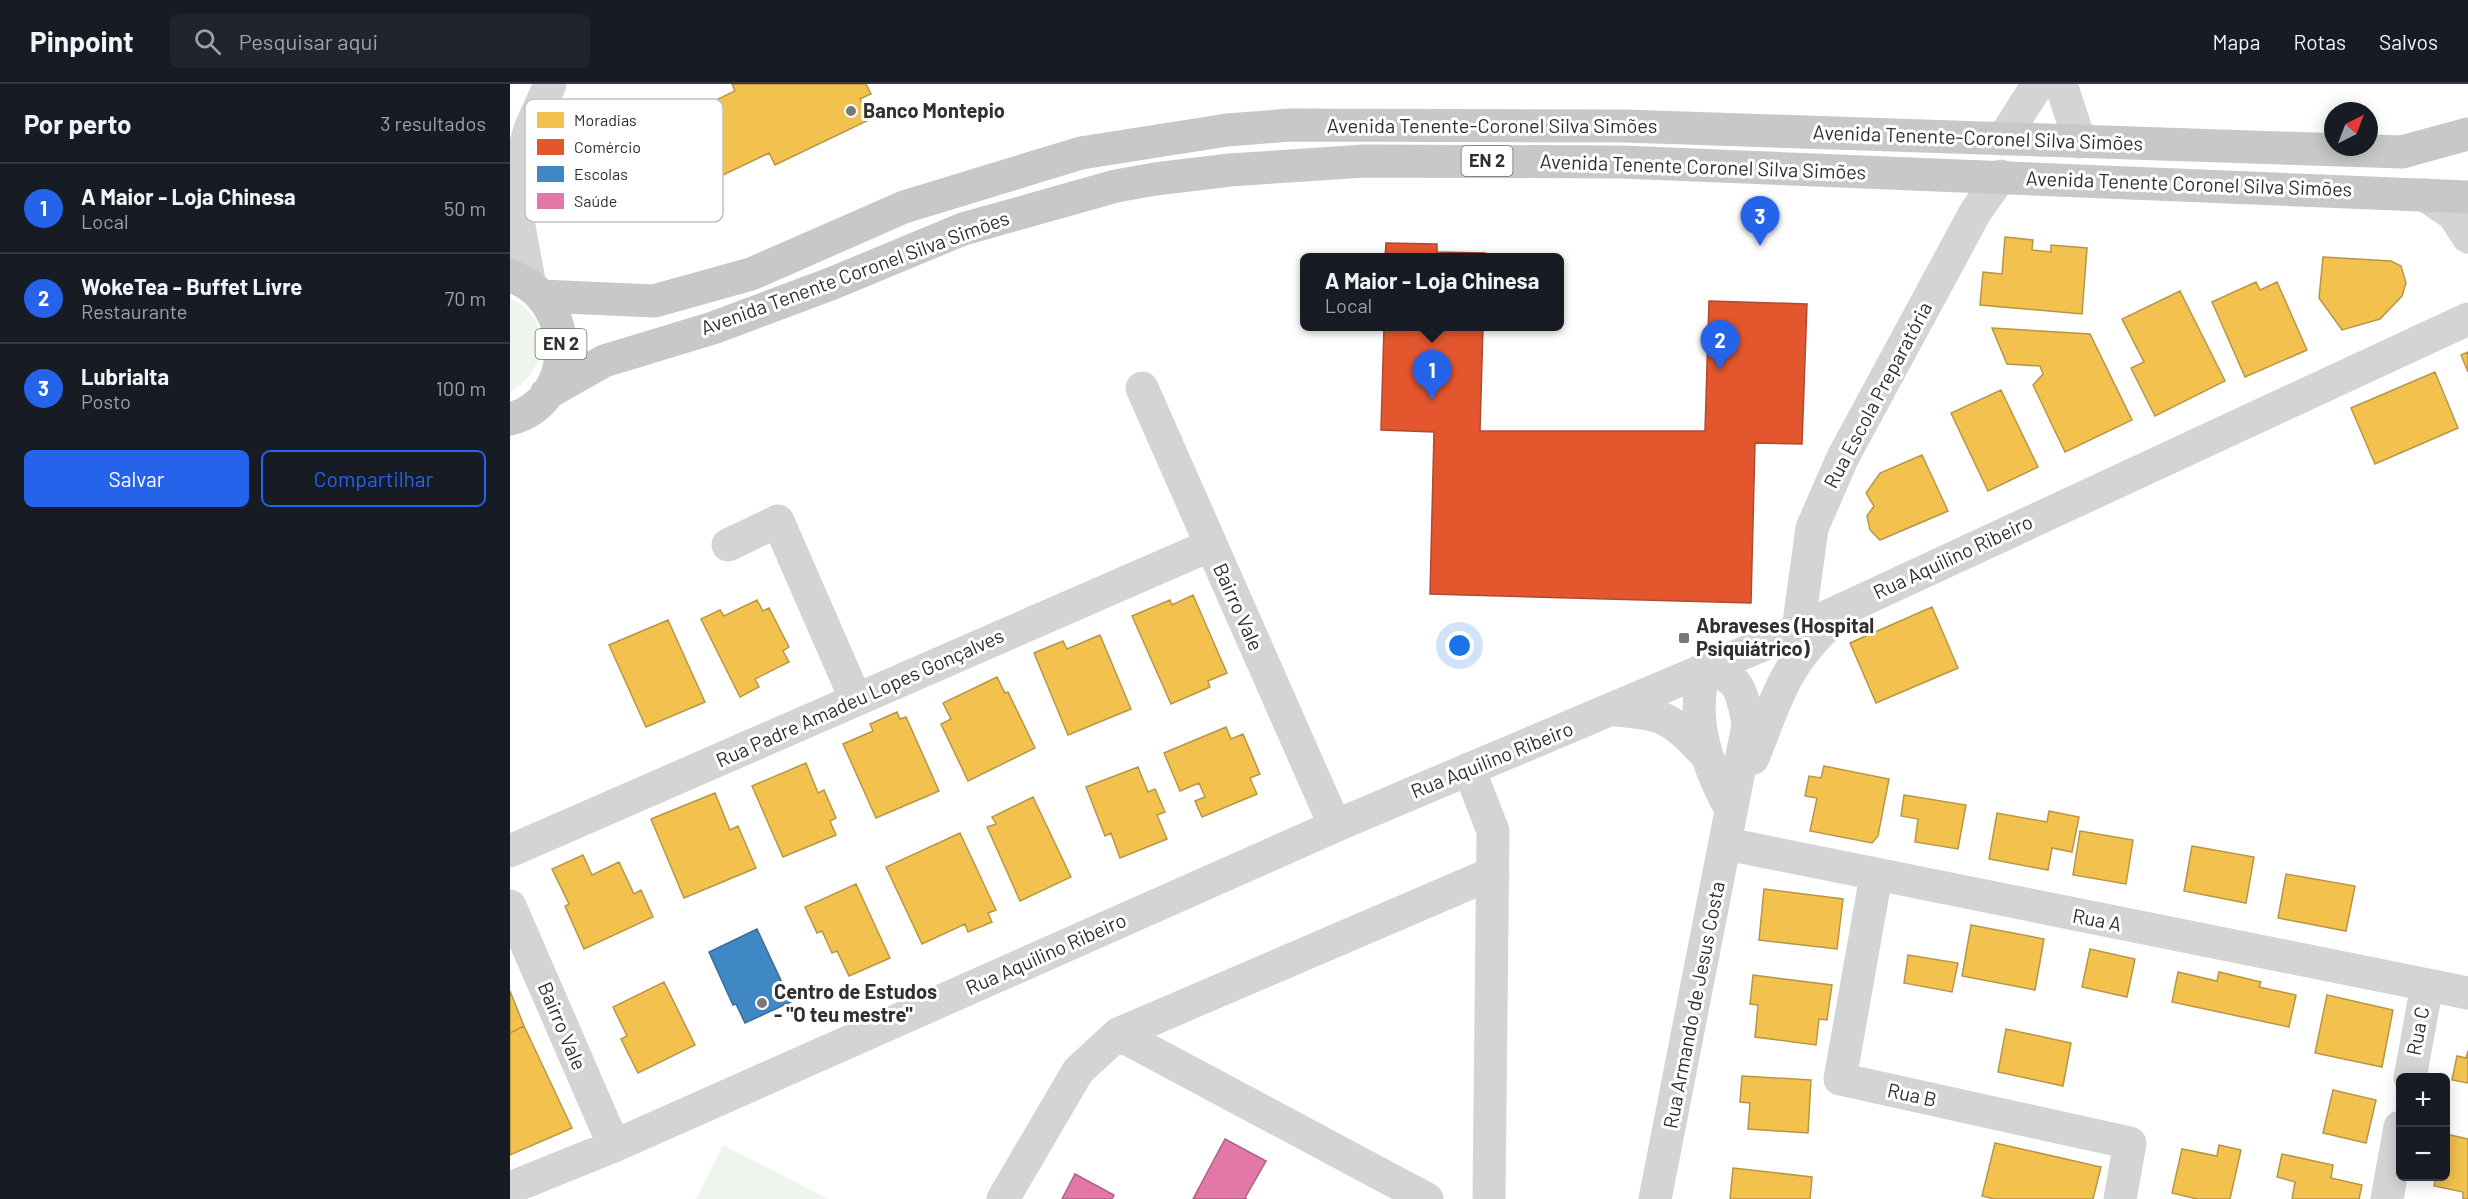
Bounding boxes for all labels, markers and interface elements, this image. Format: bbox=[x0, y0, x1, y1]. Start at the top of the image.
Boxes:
search box bbox=[170, 14, 590, 68]
text: Pinpoint bbox=[30, 24, 134, 58]
icon: search bbox=[191, 25, 224, 58]
text: Pesquisar aqui bbox=[239, 28, 378, 54]
text: Mapa bbox=[2212, 29, 2260, 54]
text: Rotas bbox=[2293, 29, 2346, 54]
text: Salvos bbox=[2379, 29, 2438, 54]
place label: Banco Montepio bbox=[863, 98, 1005, 122]
legend bbox=[525, 99, 723, 222]
north arrow bbox=[2324, 102, 2378, 156]
marker: Banco Montepio bbox=[844, 104, 858, 118]
text: Por perto bbox=[24, 108, 132, 139]
text: Moradias bbox=[574, 110, 637, 129]
text: 3 resultados bbox=[380, 111, 486, 135]
street label: Avenida Tenente-Coronel Silva Simões bbox=[1327, 113, 1657, 137]
street label: Avenida Tenente-Coronel Silva Simões bbox=[1812, 119, 2144, 155]
text: Comércio bbox=[574, 137, 641, 156]
road number: EN 2 bbox=[1462, 146, 1512, 176]
street label: Avenida Tenente Coronel Silva Simões bbox=[1539, 148, 1867, 184]
text: Escolas bbox=[574, 164, 628, 183]
street label: Avenida Tenente Coronel Silva Simões bbox=[2025, 165, 2353, 201]
text: A Maior - Loja Chinesa bbox=[81, 183, 296, 209]
text: Saúde bbox=[574, 191, 617, 210]
text: 1 bbox=[40, 196, 47, 220]
text: 50 m bbox=[444, 196, 486, 220]
pin: 3 bbox=[1740, 196, 1780, 246]
street label: Avenida Tenente Coronel Silva Simões bbox=[697, 205, 1012, 339]
text: Local bbox=[81, 209, 128, 233]
popup bbox=[1300, 253, 1564, 331]
text: A Maior - Loja Chinesa bbox=[1325, 267, 1539, 293]
text: WokeTea - Buffet Livre bbox=[81, 273, 302, 299]
text: 2 bbox=[38, 286, 49, 310]
text: 70 m bbox=[445, 286, 486, 310]
text: Local bbox=[1325, 293, 1372, 317]
street label: Rua Escola Preparatória bbox=[1818, 297, 1936, 492]
text: Restaurante bbox=[81, 299, 187, 323]
pin: 2 bbox=[1700, 320, 1740, 370]
road number: EN 2 bbox=[536, 329, 586, 359]
pin: 1 bbox=[1412, 350, 1452, 400]
text: Lubrialta bbox=[81, 363, 169, 389]
text: 3 bbox=[38, 376, 49, 400]
text: 100 m bbox=[436, 376, 486, 400]
text: Posto bbox=[81, 389, 131, 413]
button: Salvar bbox=[24, 450, 249, 507]
button: Compartilhar bbox=[261, 450, 486, 507]
street label: Rua Aquilino Ribeiro bbox=[1869, 509, 2036, 604]
street label: Bairro Vale bbox=[1209, 559, 1269, 654]
place label: Abraveses (Hospital Psiquiátrico) bbox=[1696, 613, 1874, 660]
street label: Rua Padre Amadeu Lopes Gonçalves bbox=[712, 623, 1007, 772]
your location bbox=[1445, 631, 1474, 660]
marker: Abraveses (Hospital Psiquiátrico) bbox=[1677, 631, 1691, 645]
street label: Rua Aquilino Ribeiro bbox=[1407, 716, 1576, 803]
street label: Rua Armando de Jesus Costa bbox=[1657, 879, 1729, 1131]
street label: Rua A bbox=[2071, 903, 2124, 936]
street label: Rua Aquilino Ribeiro bbox=[962, 907, 1129, 999]
street label: Bairro Vale bbox=[534, 978, 592, 1073]
place label: Centro de Estudos - "O teu mestre" bbox=[774, 979, 937, 1026]
marker: Centro de Estudos - "O teu mestre" bbox=[755, 996, 769, 1010]
street label: Rua C bbox=[2401, 1004, 2434, 1057]
map controls bbox=[2396, 1073, 2450, 1181]
button: + bbox=[2396, 1073, 2450, 1127]
street label: Rua B bbox=[1885, 1077, 1939, 1111]
button: − bbox=[2396, 1127, 2450, 1181]

